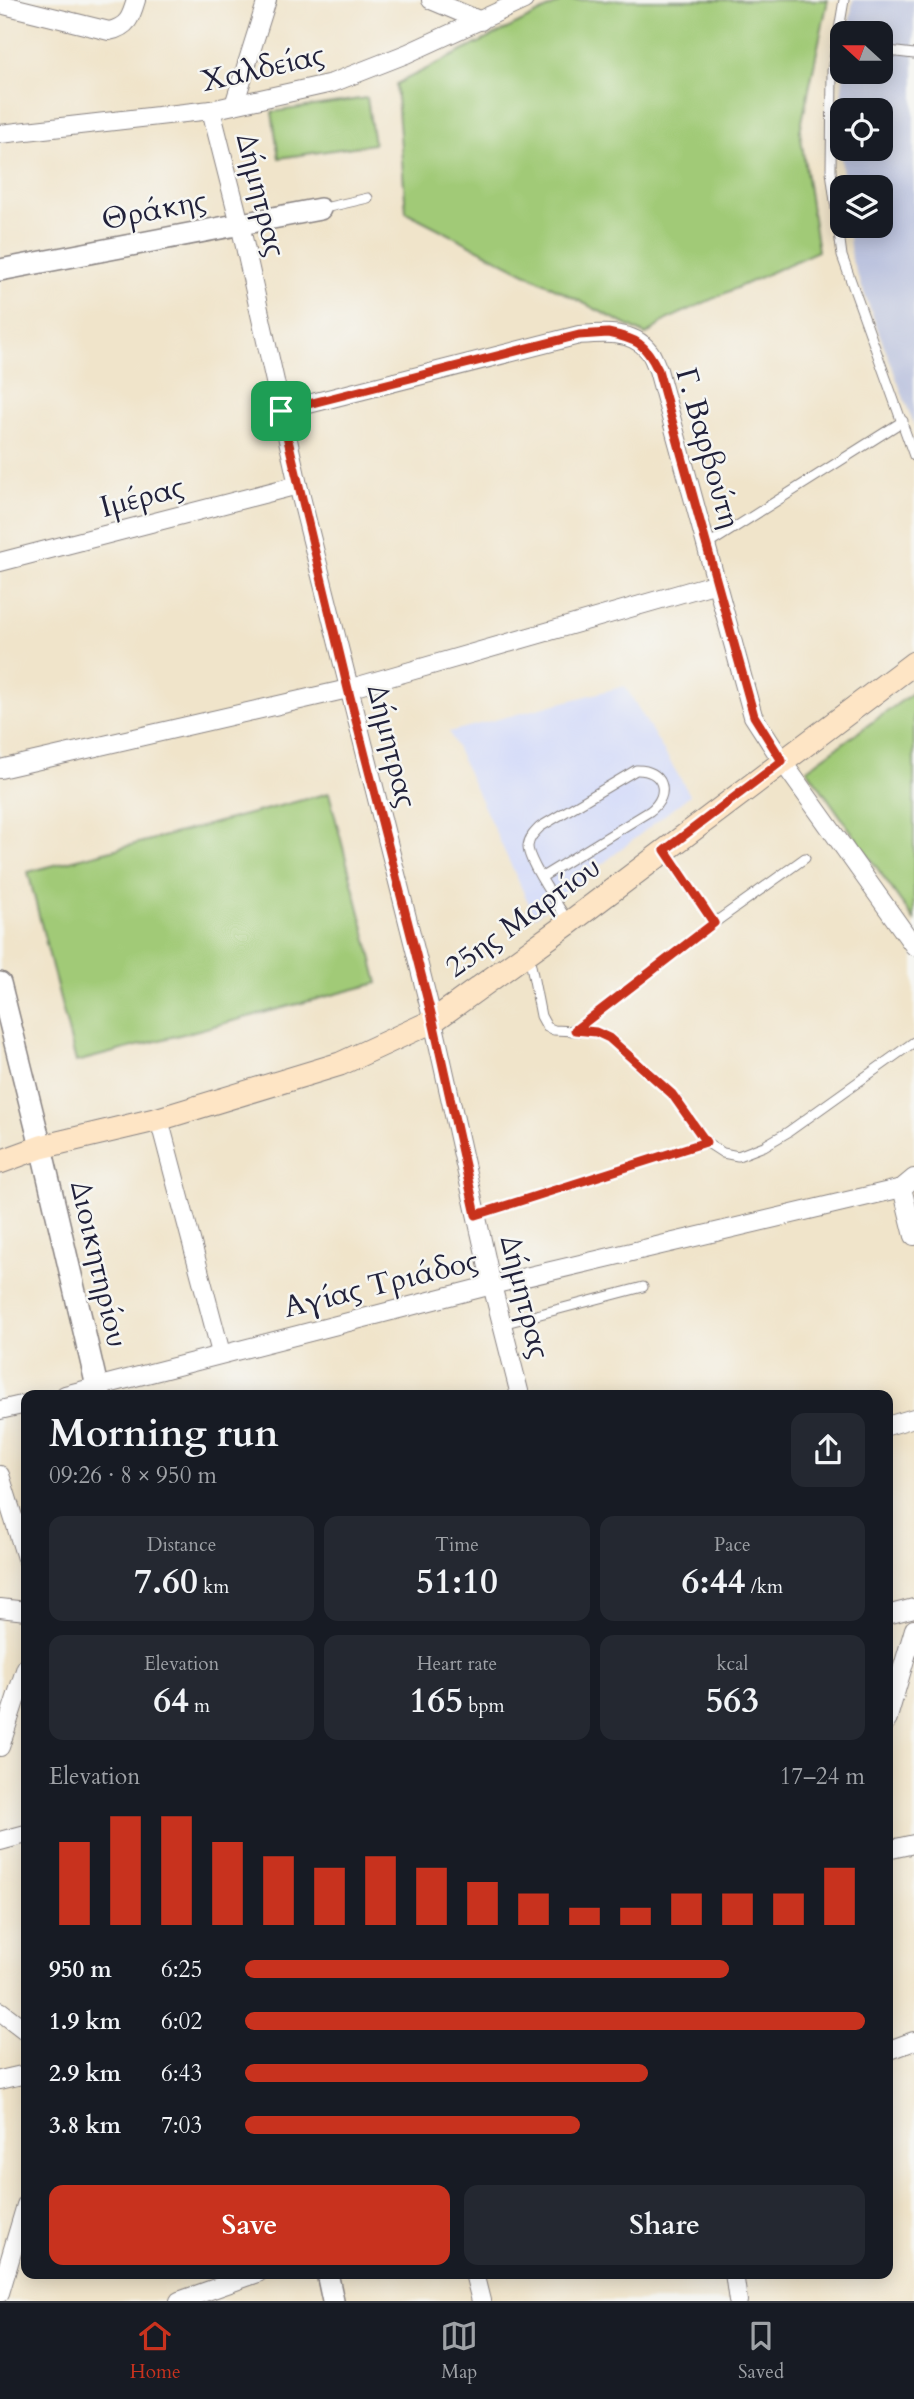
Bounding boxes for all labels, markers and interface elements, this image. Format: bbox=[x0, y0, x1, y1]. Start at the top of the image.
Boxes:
north arrow bbox=[830, 21, 892, 84]
map controls bbox=[830, 21, 893, 238]
street label: Χαλδείας bbox=[198, 34, 329, 102]
button: locate bbox=[830, 98, 893, 161]
street label: Δήμητρας bbox=[226, 129, 296, 261]
button: layers bbox=[830, 175, 893, 238]
street label: Θράκης bbox=[98, 180, 210, 240]
street label: Γ. Βαρβούτη bbox=[666, 363, 750, 533]
pin bbox=[251, 381, 311, 441]
icon: arrive bbox=[262, 392, 300, 430]
street label: Ιμέρας bbox=[96, 466, 189, 528]
street label: Δήμητρας bbox=[357, 680, 427, 812]
street label: 25ης Μαρτίου bbox=[437, 847, 609, 987]
street label: Διοικητηρίου bbox=[60, 1177, 138, 1351]
street label: Δήμητρας bbox=[490, 1231, 560, 1363]
street label: Αγίας Τριάδος bbox=[279, 1240, 483, 1328]
text: Morning run bbox=[49, 1408, 279, 1460]
button: share bbox=[791, 1413, 865, 1487]
text: 09:26 · 8 × 950 m bbox=[49, 1460, 217, 1491]
text: Distance bbox=[147, 1532, 216, 1558]
text: Time bbox=[435, 1532, 479, 1558]
text: Pace bbox=[714, 1532, 751, 1558]
text: 7.60 bbox=[134, 1558, 198, 1606]
text: 51:10 bbox=[416, 1558, 498, 1606]
text: 6:44 bbox=[682, 1558, 746, 1606]
text: km bbox=[198, 1574, 229, 1600]
text: /km bbox=[746, 1574, 783, 1600]
text: Elevation bbox=[144, 1651, 219, 1677]
text: Heart rate bbox=[417, 1651, 497, 1677]
text: kcal bbox=[716, 1651, 748, 1677]
text: 64 bbox=[153, 1677, 189, 1725]
text: 165 bbox=[409, 1677, 463, 1725]
text: 563 bbox=[705, 1677, 759, 1725]
text: m bbox=[189, 1693, 210, 1719]
text: bpm bbox=[463, 1693, 505, 1719]
text: Elevation bbox=[49, 1761, 140, 1792]
text: 17–24 m bbox=[780, 1761, 865, 1792]
text: 950 m bbox=[49, 1954, 112, 1985]
text: 6:25 bbox=[161, 1954, 202, 1985]
text: 1.9 km bbox=[49, 2006, 121, 2037]
text: 6:02 bbox=[161, 2006, 202, 2037]
text: 2.9 km bbox=[49, 2058, 121, 2089]
text: 6:43 bbox=[161, 2058, 202, 2089]
text: 3.8 km bbox=[49, 2110, 121, 2141]
text: 7:03 bbox=[161, 2110, 202, 2141]
button: Save bbox=[49, 2185, 450, 2265]
button: Share bbox=[464, 2185, 865, 2265]
tab: Home bbox=[130, 2317, 181, 2385]
tab: Map bbox=[440, 2317, 478, 2385]
tab: Saved bbox=[738, 2317, 784, 2385]

